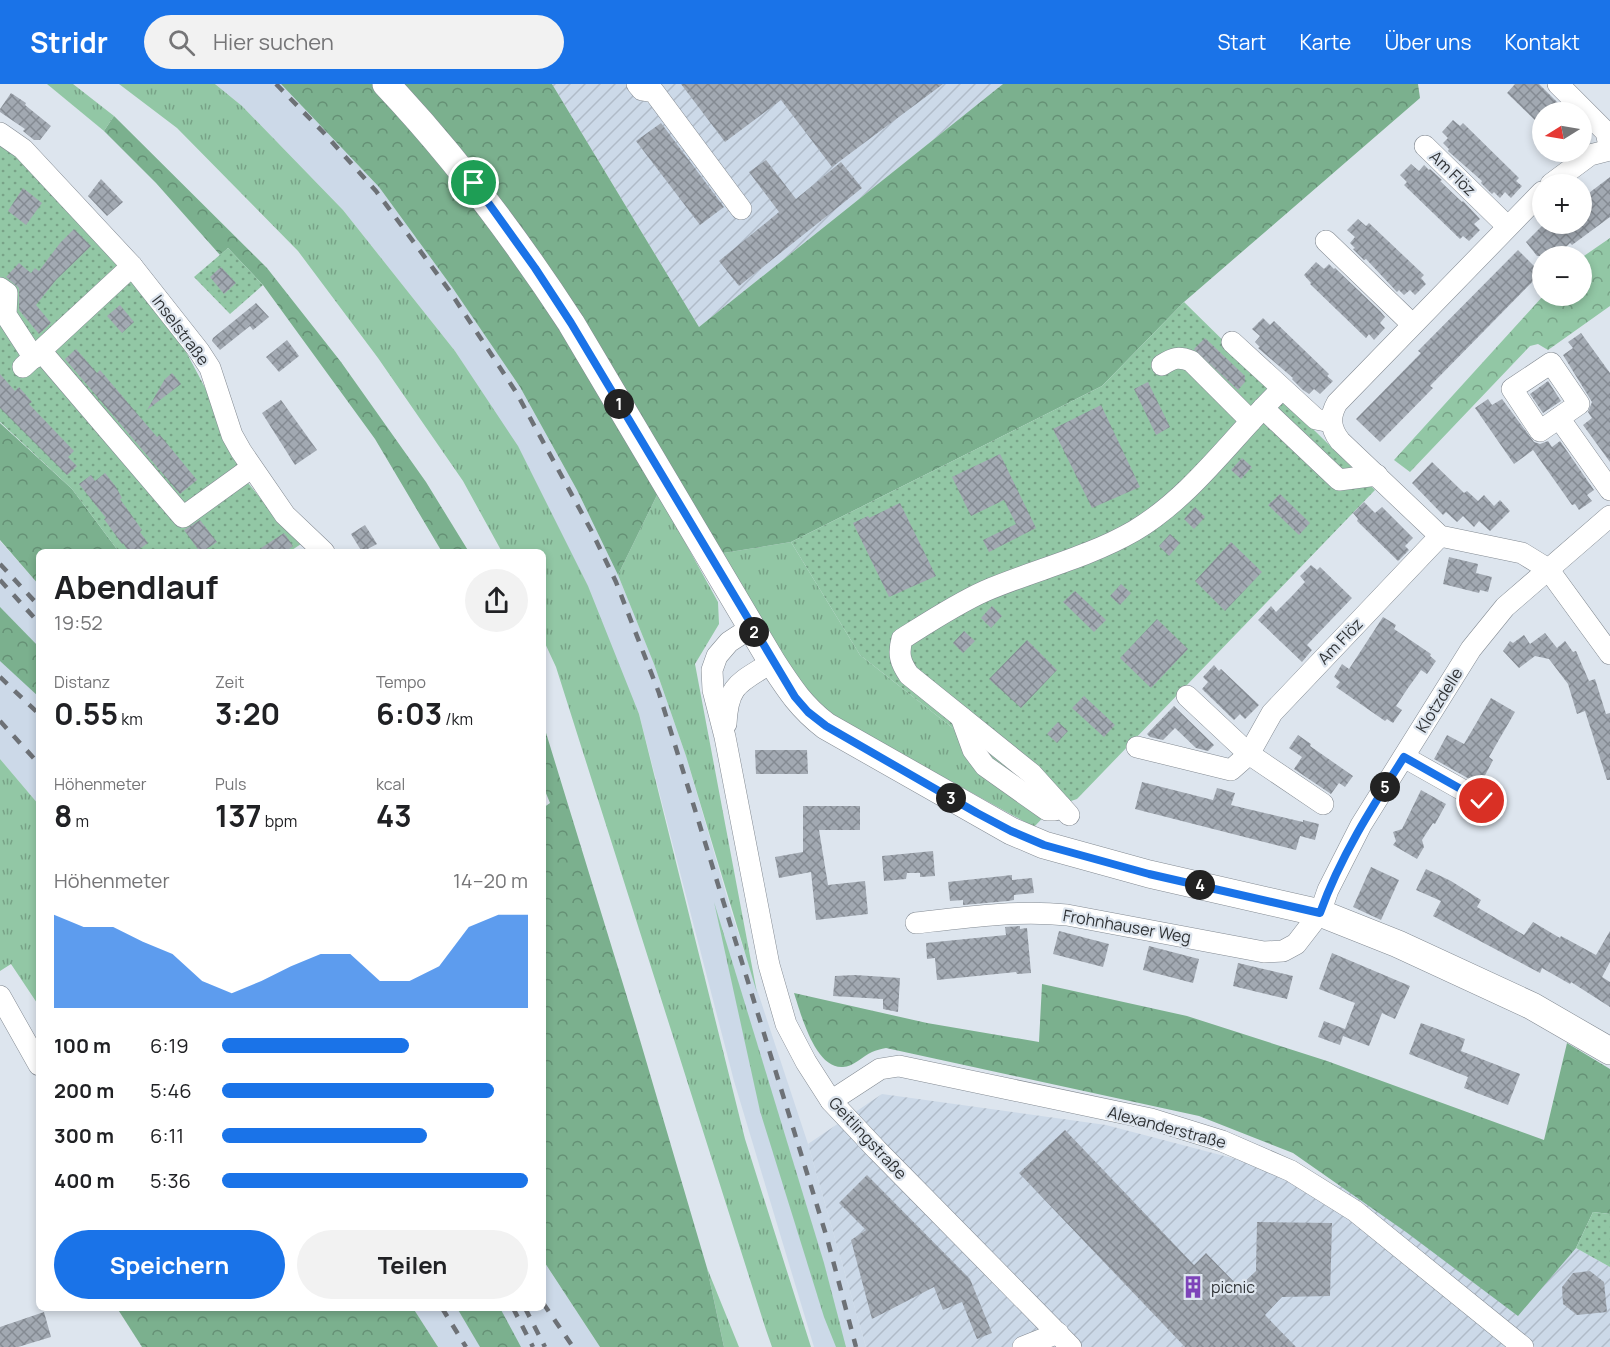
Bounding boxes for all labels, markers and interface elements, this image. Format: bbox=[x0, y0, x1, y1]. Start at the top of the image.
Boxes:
search box bbox=[144, 15, 564, 69]
text: Stridr bbox=[30, 23, 108, 61]
icon: search bbox=[165, 26, 198, 59]
text: Hier suchen bbox=[213, 27, 334, 57]
text: Start bbox=[1217, 28, 1266, 56]
text: Karte bbox=[1299, 28, 1351, 56]
text: Über uns bbox=[1384, 28, 1472, 56]
text: Kontakt bbox=[1505, 28, 1580, 56]
north arrow bbox=[1532, 102, 1592, 162]
map controls bbox=[1532, 102, 1592, 306]
street label: Am Flöz bbox=[1425, 146, 1481, 200]
pin bbox=[448, 157, 499, 208]
icon: arrive bbox=[457, 166, 490, 199]
button: + bbox=[1532, 174, 1592, 234]
button: − bbox=[1532, 246, 1592, 306]
street label: Inselstraße bbox=[147, 290, 215, 370]
pin: 1 bbox=[604, 389, 634, 419]
text: 1 bbox=[615, 393, 623, 415]
text: Abendlauf bbox=[54, 564, 218, 609]
button: share bbox=[465, 569, 528, 632]
text: 19:52 bbox=[54, 609, 103, 636]
street label: Am Flöz bbox=[1313, 613, 1367, 669]
pin: 2 bbox=[739, 617, 769, 647]
text: 2 bbox=[749, 621, 759, 643]
street label: Klotzdelle bbox=[1410, 663, 1468, 737]
text: Distanz bbox=[54, 671, 110, 693]
text: Zeit bbox=[215, 671, 244, 693]
text: Tempo bbox=[376, 671, 426, 693]
text: 0.55 bbox=[54, 693, 118, 734]
text: 3:20 bbox=[215, 693, 280, 734]
text: 6:03 bbox=[376, 693, 442, 734]
text: km bbox=[118, 708, 143, 730]
text: /km bbox=[442, 708, 473, 730]
pin: 5 bbox=[1370, 772, 1400, 802]
text: Höhenmeter bbox=[54, 773, 147, 795]
text: Puls bbox=[215, 773, 246, 795]
text: kcal bbox=[376, 773, 405, 795]
pin bbox=[1456, 775, 1507, 826]
text: 5 bbox=[1380, 776, 1390, 798]
pin: 3 bbox=[936, 783, 966, 813]
icon: check bbox=[1465, 784, 1498, 817]
text: 3 bbox=[946, 787, 956, 809]
text: 8 bbox=[54, 795, 72, 836]
text: 137 bbox=[215, 795, 262, 836]
text: 43 bbox=[376, 795, 412, 836]
text: m bbox=[72, 810, 89, 832]
text: bpm bbox=[262, 810, 297, 832]
text: Höhenmeter bbox=[54, 867, 170, 894]
text: 14–20 m bbox=[453, 867, 528, 894]
pin: 4 bbox=[1185, 870, 1215, 900]
text: 4 bbox=[1195, 874, 1205, 896]
street label: Frohnhauser Weg bbox=[1061, 904, 1193, 948]
text: 100 m bbox=[54, 1032, 111, 1059]
text: 6:19 bbox=[150, 1032, 189, 1059]
text: 200 m bbox=[54, 1077, 114, 1104]
text: 5:46 bbox=[150, 1077, 192, 1104]
street label: Geitlingstraße bbox=[824, 1092, 912, 1184]
street label: Alexanderstraße bbox=[1105, 1101, 1229, 1153]
text: 300 m bbox=[54, 1122, 114, 1149]
text: 6:11 bbox=[150, 1122, 184, 1149]
text: 400 m bbox=[54, 1167, 114, 1194]
text: 5:36 bbox=[150, 1167, 191, 1194]
button: Speichern bbox=[54, 1230, 285, 1299]
button: Teilen bbox=[297, 1230, 528, 1299]
building icon: picnic bbox=[1180, 1274, 1206, 1300]
place label: picnic bbox=[1211, 1276, 1255, 1298]

